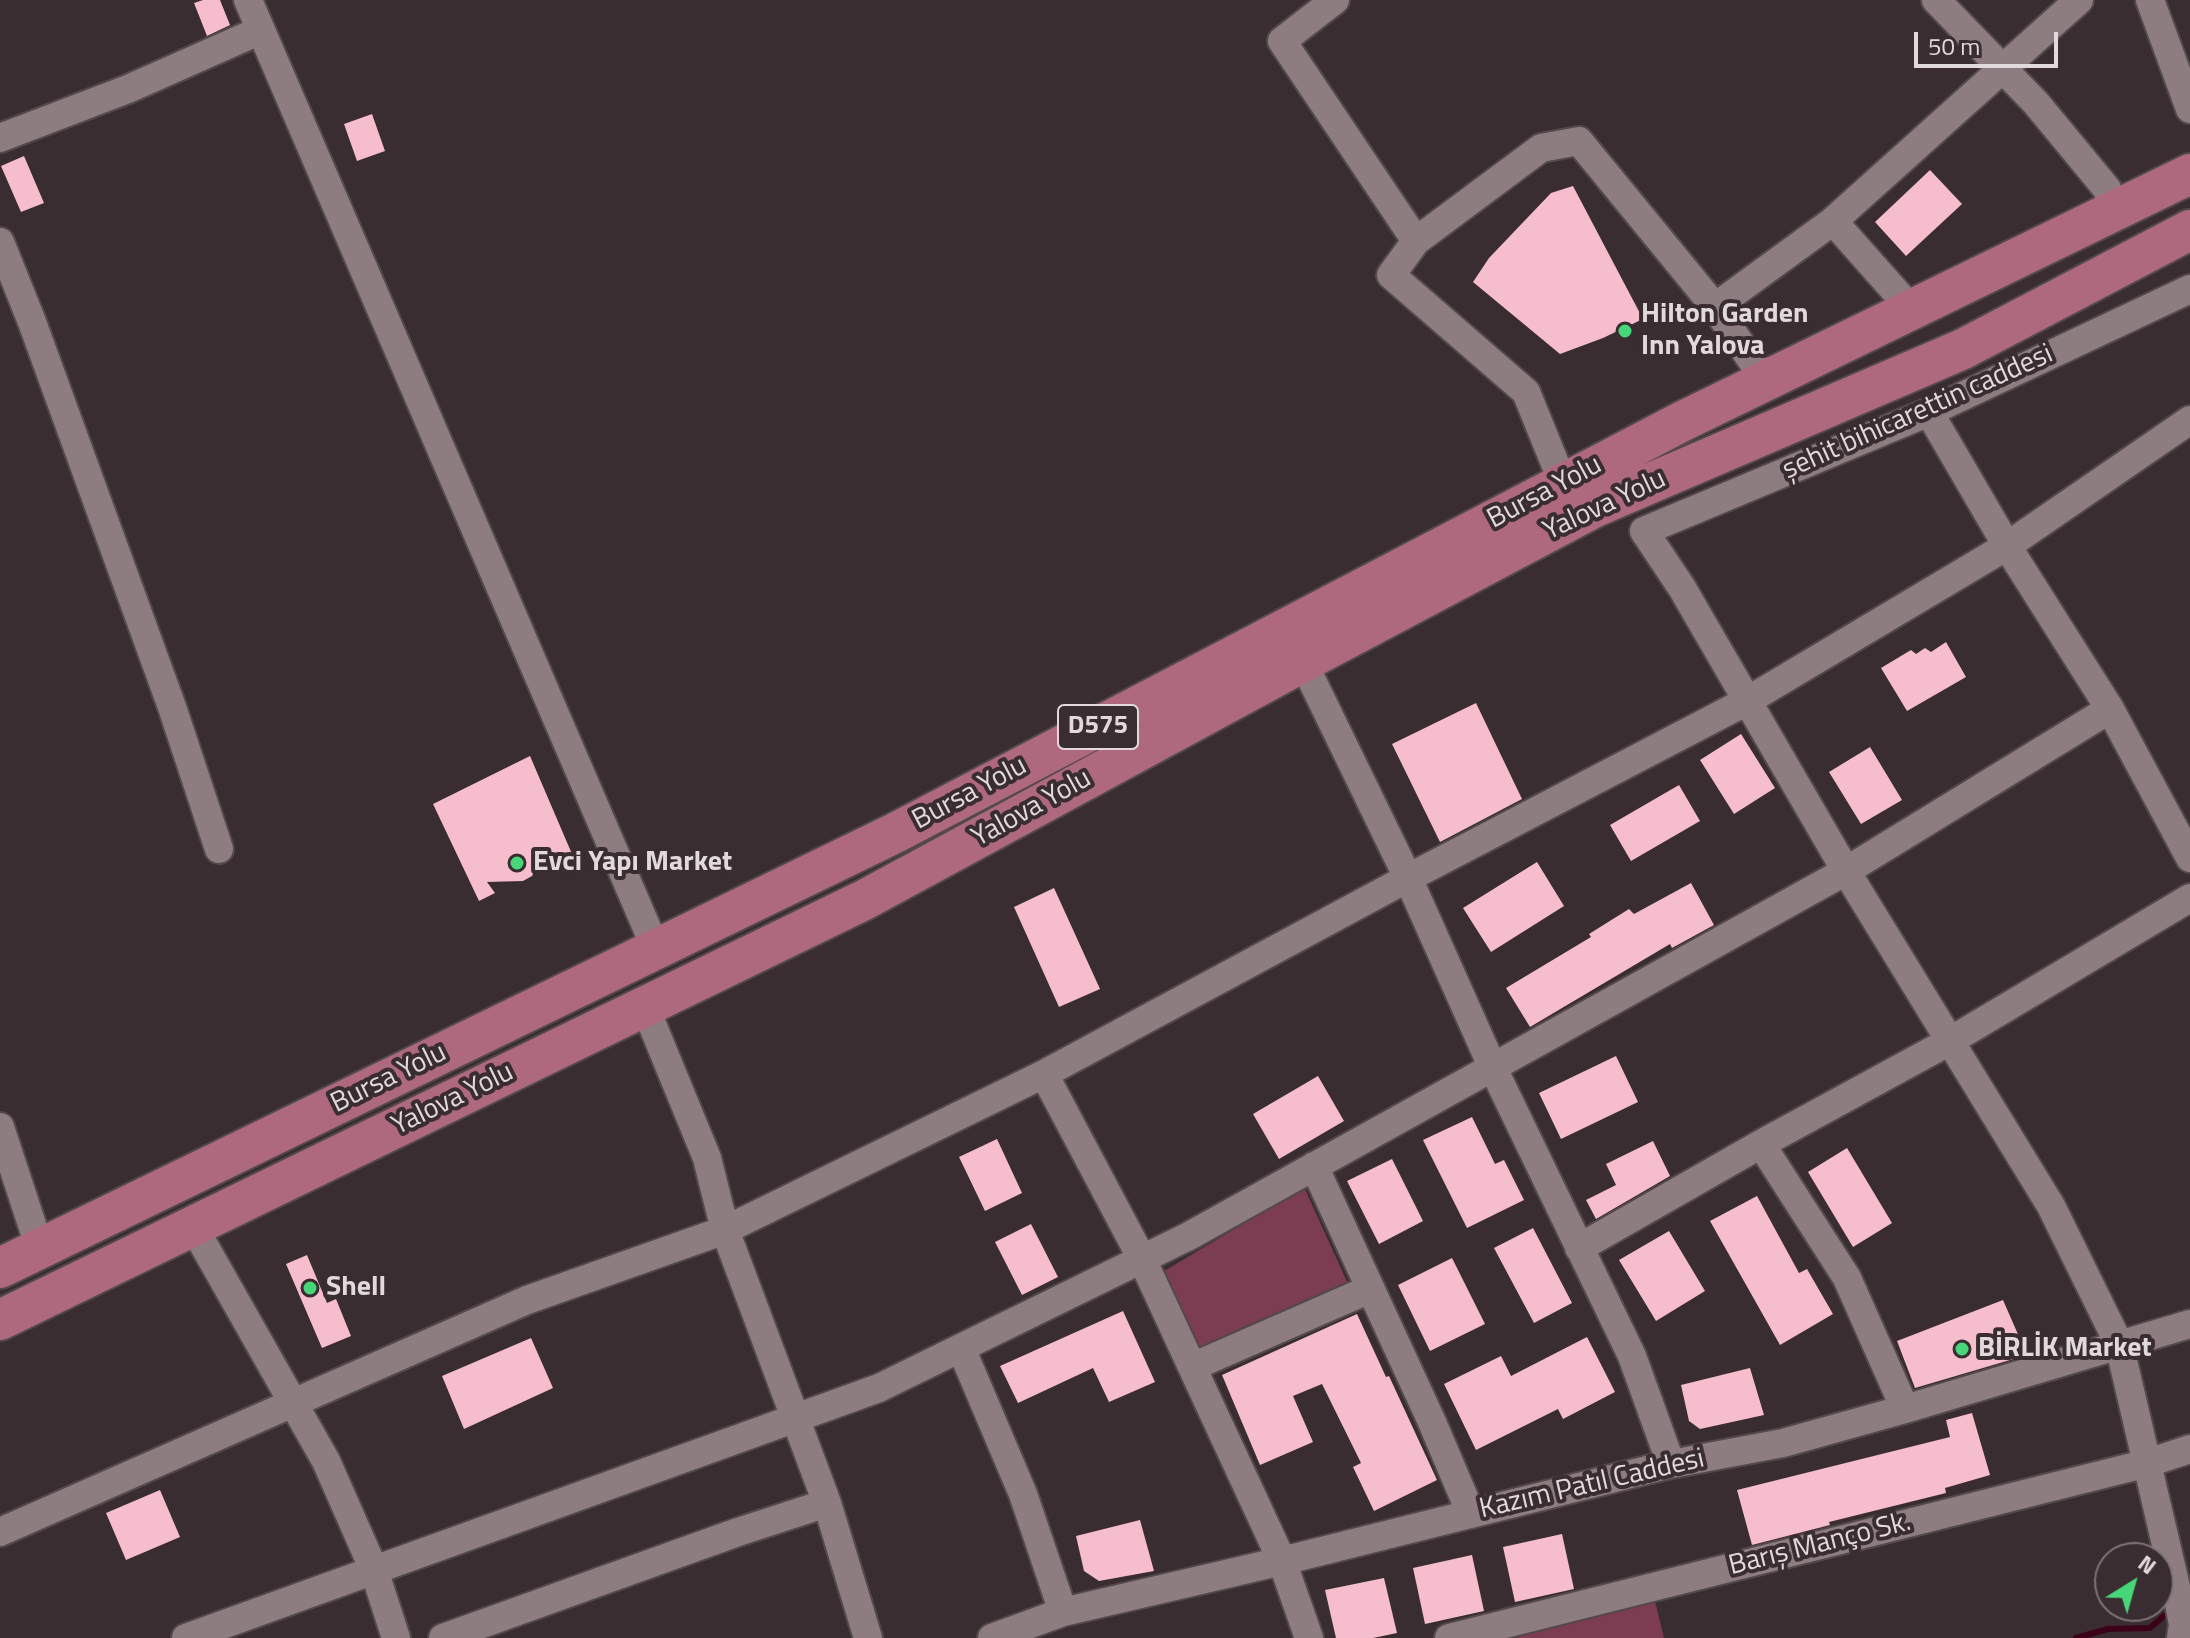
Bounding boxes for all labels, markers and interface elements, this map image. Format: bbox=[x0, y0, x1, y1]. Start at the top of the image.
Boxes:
scale bar bbox=[1918, 16, 2062, 66]
text: 50 m bbox=[1928, 28, 1980, 64]
place label: Hilton Garden Inn Yalova bbox=[1641, 298, 1808, 364]
marker: Hilton Garden Inn Yalova bbox=[1616, 322, 1634, 340]
street label: şehit bihicarettin caddesi bbox=[1778, 338, 2058, 488]
street label: Bursa Yolu bbox=[1482, 449, 1608, 537]
street label: Yalova Yolu bbox=[1539, 463, 1671, 549]
road number: D575 bbox=[1058, 705, 1138, 749]
street label: Bursa Yolu bbox=[907, 750, 1033, 838]
street label: Yalova Yolu bbox=[967, 763, 1097, 855]
place label: Evci Yapı Market bbox=[533, 846, 732, 880]
marker: Evci Yapı Market bbox=[508, 854, 526, 872]
street label: Bursa Yolu bbox=[326, 1037, 452, 1121]
street label: Yalova Yolu bbox=[387, 1056, 519, 1144]
place label: Shell bbox=[326, 1271, 386, 1305]
marker: Shell bbox=[301, 1279, 319, 1297]
place label: BİRLİK Market bbox=[1978, 1332, 2152, 1366]
marker: BİRLİK Market bbox=[1953, 1340, 1971, 1358]
street label: Kazım Patıl Caddesi bbox=[1476, 1443, 1708, 1527]
street label: Barış Manço Sk. bbox=[1725, 1506, 1915, 1584]
north arrow bbox=[2094, 1542, 2174, 1622]
text: N bbox=[2131, 1546, 2164, 1583]

